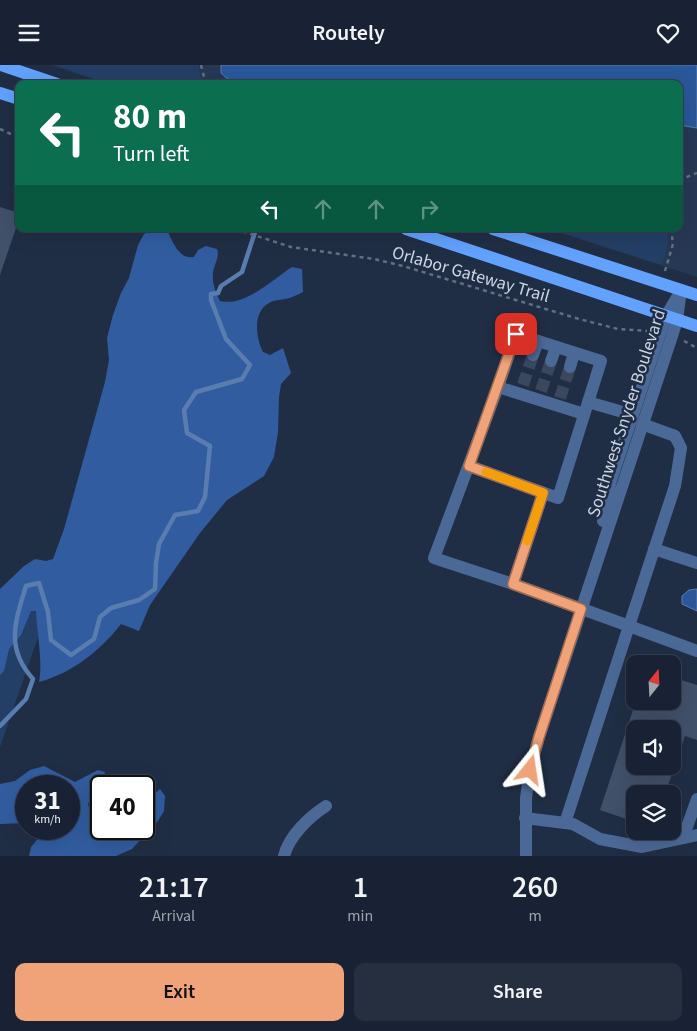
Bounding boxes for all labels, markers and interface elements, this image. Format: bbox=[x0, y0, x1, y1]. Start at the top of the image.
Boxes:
text: Routely bbox=[312, 17, 385, 49]
icon: menu bbox=[15, 19, 43, 47]
icon: heart bbox=[654, 19, 682, 47]
text: 80 m bbox=[113, 92, 187, 142]
icon: left bbox=[30, 100, 95, 165]
text: Turn left bbox=[113, 138, 189, 170]
icon: left bbox=[256, 195, 284, 223]
icon: ahead bbox=[309, 195, 337, 223]
icon: ahead bbox=[362, 195, 390, 223]
icon: right bbox=[415, 195, 443, 223]
street label: Orlabor Gateway Trail bbox=[389, 240, 553, 309]
street label: Southwest Snyder Boulevard bbox=[581, 306, 672, 520]
pin bbox=[495, 313, 537, 355]
icon: arrive bbox=[502, 320, 530, 348]
north arrow bbox=[626, 655, 681, 710]
map controls bbox=[626, 655, 681, 840]
button: sound bbox=[626, 720, 681, 775]
position arrow bbox=[503, 743, 555, 795]
speed limit sign: 40 bbox=[90, 775, 155, 840]
text: 31 bbox=[34, 783, 61, 819]
button: layers bbox=[626, 785, 681, 840]
text: km/h bbox=[34, 811, 61, 828]
text: 21:17 bbox=[139, 866, 209, 909]
text: 1 bbox=[353, 866, 368, 909]
text: 260 bbox=[512, 866, 558, 909]
text: Arrival bbox=[152, 905, 195, 927]
text: min bbox=[347, 905, 373, 927]
text: m bbox=[529, 905, 542, 927]
button: Exit bbox=[15, 963, 344, 1021]
button: Share bbox=[354, 963, 682, 1021]

